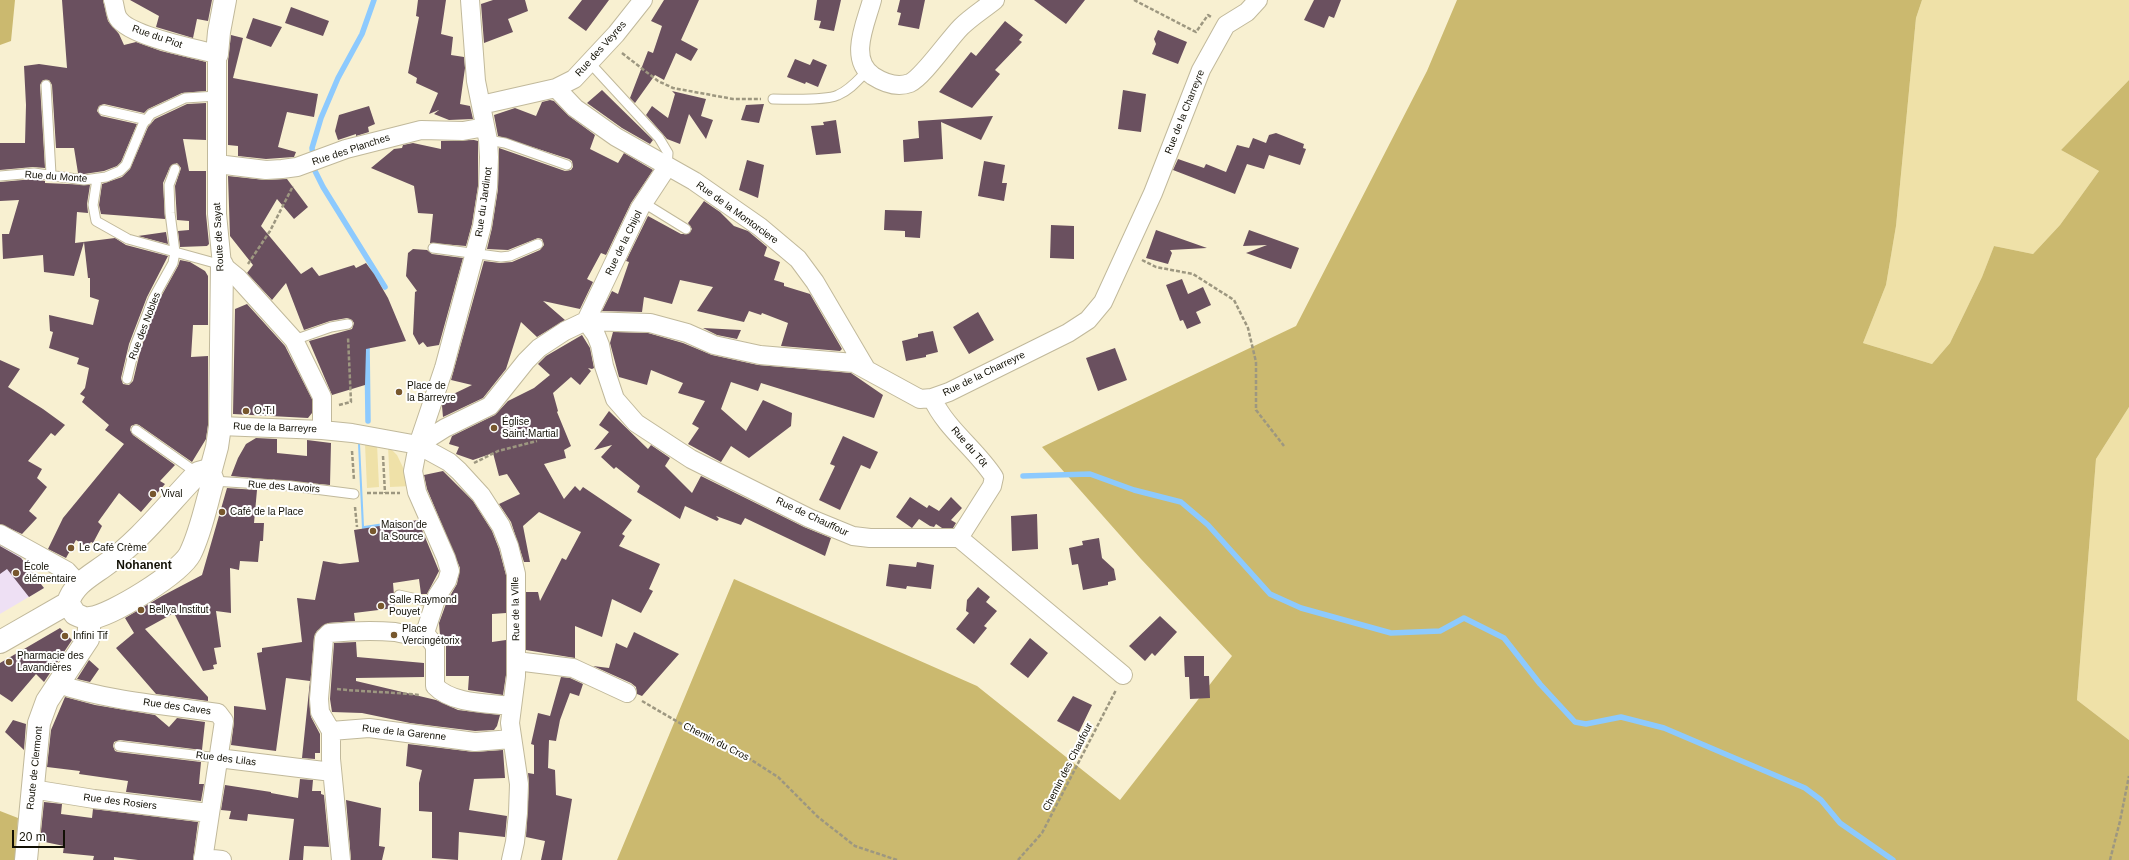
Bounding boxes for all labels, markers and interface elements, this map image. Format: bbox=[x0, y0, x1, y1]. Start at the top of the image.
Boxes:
street label: Rue des Veyres bbox=[573, 19, 629, 79]
street label: Rue du Piot bbox=[130, 23, 184, 51]
street label: Rue de la Charreyre bbox=[1163, 68, 1207, 156]
street label: Rue des Planches bbox=[311, 132, 391, 168]
street label: Rue du Jardinot bbox=[473, 166, 495, 238]
street label: Rue du Monte bbox=[24, 169, 88, 185]
street label: Rue de la Montorciere bbox=[694, 179, 780, 247]
street label: Route de Sayat bbox=[211, 202, 227, 272]
street label: Rue de la Chijol bbox=[603, 209, 645, 277]
street label: Rue des Nobles bbox=[127, 291, 163, 361]
street label: Rue de la Charreyre bbox=[941, 349, 1027, 399]
place label: Place de la Barreyre bbox=[407, 380, 456, 404]
marker: Place de la Barreyre bbox=[394, 387, 404, 397]
place label: O.T.I bbox=[254, 405, 275, 417]
marker: O.T.I bbox=[241, 406, 251, 416]
place label: Église Saint-Martial bbox=[502, 416, 558, 440]
street label: Rue de la Barreyre bbox=[233, 421, 317, 435]
marker: Église Saint-Martial bbox=[489, 423, 499, 433]
street label: Rue du Tôt bbox=[948, 424, 990, 470]
street label: Rue des Lavoirs bbox=[248, 478, 320, 496]
place label: Vival bbox=[161, 488, 182, 500]
marker: Vival bbox=[148, 489, 158, 499]
street label: Rue de Chauffour bbox=[774, 495, 850, 539]
place label: Café de la Place bbox=[230, 506, 303, 518]
marker: Café de la Place bbox=[217, 507, 227, 517]
place label: Maison de la Source bbox=[381, 519, 427, 542]
marker: Maison de la Source bbox=[368, 526, 378, 536]
place label: Le Café Crème bbox=[79, 542, 147, 554]
marker: Le Café Crème bbox=[66, 543, 76, 553]
district label: Nohanent bbox=[116, 559, 172, 573]
place label: École élémentaire bbox=[24, 561, 76, 584]
marker: École élémentaire bbox=[11, 568, 21, 578]
street label: Rue de la Ville bbox=[509, 577, 523, 641]
place label: Salle Raymond Pouyet bbox=[389, 594, 457, 618]
marker: Salle Raymond Pouyet bbox=[376, 601, 386, 611]
place label: Bellya Institut bbox=[149, 604, 208, 616]
marker: Bellya Institut bbox=[136, 605, 146, 615]
place label: Place Vercingétorix bbox=[402, 623, 460, 646]
place label: Infini Tif bbox=[73, 630, 108, 642]
marker: Place Vercingétorix bbox=[389, 630, 399, 640]
marker: Infini Tif bbox=[60, 631, 70, 641]
place label: Pharmacie des Lavandières bbox=[17, 650, 84, 674]
marker: Pharmacie des Lavandières bbox=[4, 657, 14, 667]
street label: Rue des Caves bbox=[142, 696, 212, 718]
street label: Chemin du Cros bbox=[681, 720, 751, 764]
street label: Chemin des Chaufour bbox=[1041, 721, 1095, 813]
street label: Rue de la Garenne bbox=[361, 723, 447, 743]
street label: Route de Clermont bbox=[25, 726, 45, 810]
street label: Rue des Lilas bbox=[195, 749, 257, 769]
street label: Rue des Rosiers bbox=[83, 792, 157, 812]
scale bar bbox=[14, 822, 67, 848]
text: 20 m bbox=[19, 830, 46, 844]

